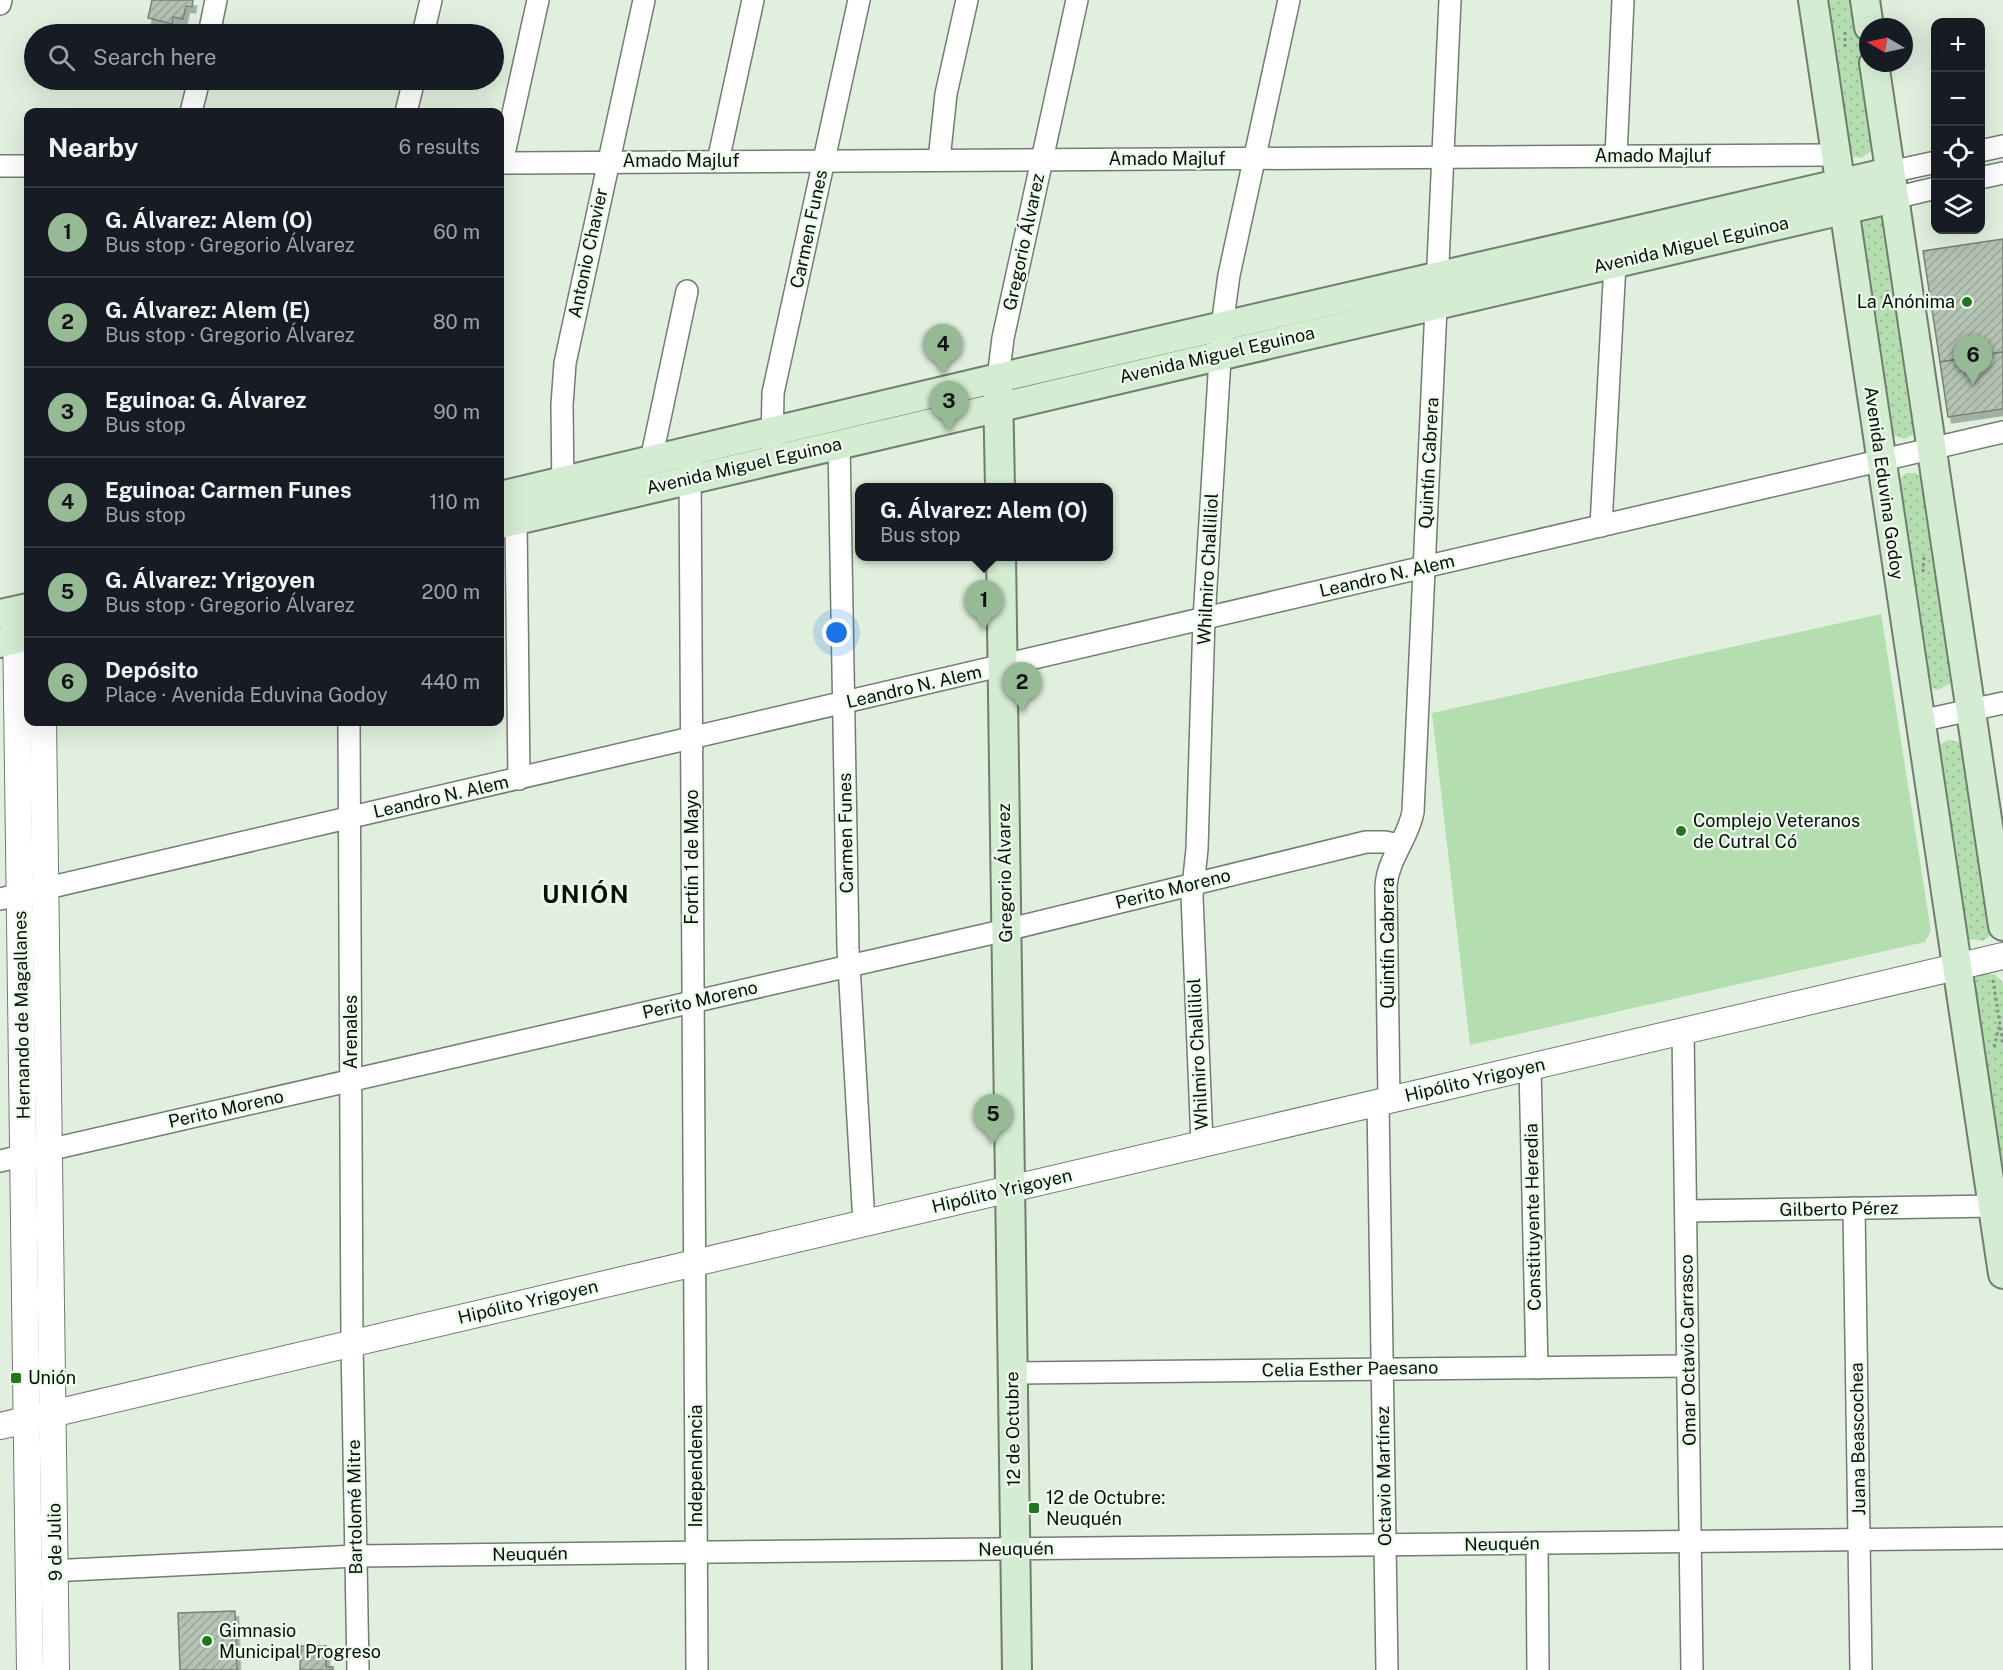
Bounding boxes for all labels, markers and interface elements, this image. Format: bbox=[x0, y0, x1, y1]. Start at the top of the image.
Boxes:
north arrow bbox=[1859, 18, 1913, 72]
map controls bbox=[1931, 18, 1985, 234]
button: + bbox=[1931, 18, 1985, 72]
search box bbox=[24, 24, 504, 90]
icon: search bbox=[45, 41, 78, 74]
text: Search here bbox=[93, 44, 217, 70]
button: − bbox=[1931, 72, 1985, 126]
button: locate bbox=[1931, 126, 1985, 180]
text: Nearby bbox=[48, 132, 138, 163]
text: 6 results bbox=[399, 135, 480, 159]
street label: Amado Majluf bbox=[1595, 145, 1711, 166]
street label: Amado Majluf bbox=[1109, 148, 1225, 169]
street label: Amado Majluf bbox=[623, 150, 739, 171]
street label: Carmen Funes bbox=[786, 168, 831, 290]
street label: Gregorio Álvarez bbox=[998, 171, 1048, 312]
button: layers bbox=[1931, 180, 1985, 234]
street label: Antonio Chavier bbox=[564, 186, 612, 320]
text: G. Álvarez: Alem (O) bbox=[105, 207, 313, 233]
street label: Avenida Miguel Eguinoa bbox=[1591, 212, 1791, 277]
text: 1 bbox=[63, 220, 72, 244]
text: 60 m bbox=[433, 220, 480, 244]
text: Bus stop · Gregorio Álvarez bbox=[105, 233, 355, 257]
place label: La Anónima bbox=[1857, 291, 1955, 312]
marker: La Anónima bbox=[1960, 295, 1974, 309]
text: G. Álvarez: Alem (E) bbox=[105, 297, 311, 323]
text: 2 bbox=[61, 310, 74, 334]
text: 80 m bbox=[433, 310, 480, 334]
street label: Avenida Miguel Eguinoa bbox=[1117, 322, 1317, 387]
text: Bus stop · Gregorio Álvarez bbox=[105, 323, 355, 347]
pin: 4 bbox=[924, 324, 962, 374]
pin: 6 bbox=[1954, 336, 1992, 385]
pin: 3 bbox=[930, 382, 968, 431]
street label: Avenida Eduvina Godoy bbox=[1861, 385, 1909, 581]
text: Eguinoa: G. Álvarez bbox=[105, 387, 306, 413]
street label: Quintín Cabrera bbox=[1415, 397, 1442, 529]
text: 3 bbox=[61, 400, 74, 424]
text: 90 m bbox=[433, 400, 480, 424]
text: Bus stop bbox=[105, 413, 186, 437]
street label: Avenida Miguel Eguinoa bbox=[644, 433, 844, 498]
text: Eguinoa: Carmen Funes bbox=[105, 477, 351, 503]
popup bbox=[855, 483, 1113, 561]
text: 4 bbox=[61, 490, 74, 514]
text: 110 m bbox=[429, 490, 480, 514]
street label: Whilmiro Challiliol bbox=[1193, 492, 1222, 646]
text: G. Álvarez: Alem (O) bbox=[880, 497, 1088, 523]
text: Bus stop bbox=[105, 503, 186, 527]
text: Bus stop bbox=[880, 523, 960, 547]
street label: Leandro N. Alem bbox=[1317, 550, 1457, 601]
text: G. Álvarez: Yrigoyen bbox=[105, 567, 315, 593]
text: 5 bbox=[61, 580, 74, 604]
text: 200 m bbox=[422, 580, 480, 604]
pin: 1 bbox=[964, 580, 1004, 630]
text: Bus stop · Gregorio Álvarez bbox=[105, 593, 355, 617]
your location bbox=[822, 618, 851, 647]
text: Depósito bbox=[105, 657, 198, 683]
street label: Leandro N. Alem bbox=[844, 661, 984, 712]
pin: 2 bbox=[1002, 662, 1042, 712]
text: 6 bbox=[61, 670, 74, 694]
text: 440 m bbox=[420, 670, 480, 694]
text: Place · Avenida Eduvina Godoy bbox=[105, 683, 388, 707]
street label: Leandro N. Alem bbox=[371, 771, 511, 822]
street label: Carmen Funes bbox=[834, 773, 857, 893]
street label: Fortín 1 de Mayo bbox=[681, 789, 702, 925]
street label: Gregorio Álvarez bbox=[992, 803, 1016, 943]
place label: Complejo Veteranos de Cutral Có bbox=[1693, 810, 1860, 852]
marker: Complejo Veteranos de Cutral Có bbox=[1674, 824, 1688, 838]
street label: Perito Moreno bbox=[1113, 864, 1233, 913]
street label: Quintín Cabrera bbox=[1377, 877, 1398, 1009]
district label: UNIÓN bbox=[542, 880, 630, 908]
street label: Hernando de Magallanes bbox=[9, 911, 34, 1119]
street label: Perito Moreno bbox=[640, 976, 760, 1023]
street label: Whilmiro Challiliol bbox=[1183, 977, 1212, 1131]
street label: Arenales bbox=[340, 995, 361, 1069]
street label: Hipólito Yrigoyen bbox=[1403, 1053, 1547, 1106]
street label: Perito Moreno bbox=[166, 1085, 286, 1132]
pin: 5 bbox=[974, 1094, 1012, 1144]
street label: Constituyente Heredia bbox=[1520, 1123, 1545, 1311]
street label: Hipólito Yrigoyen bbox=[930, 1164, 1074, 1217]
street label: Gilberto Pérez bbox=[1779, 1197, 1899, 1220]
street label: Omar Octavio Carrasco bbox=[1675, 1254, 1700, 1446]
street label: Hipólito Yrigoyen bbox=[456, 1275, 600, 1328]
street label: Celia Esther Paesano bbox=[1262, 1356, 1438, 1381]
street label: Juana Beascochea bbox=[1846, 1362, 1869, 1516]
place label: Unión bbox=[28, 1367, 76, 1388]
marker: Unión bbox=[9, 1371, 23, 1385]
street label: 12 de Octubre bbox=[1001, 1371, 1024, 1487]
street label: Independencia bbox=[685, 1404, 706, 1528]
street label: Octavio Martínez bbox=[1372, 1406, 1395, 1546]
street label: Bartolomé Mitre bbox=[343, 1439, 366, 1575]
place label: 12 de Octubre: Neuquén bbox=[1046, 1487, 1165, 1529]
marker: 12 de Octubre: Neuquén bbox=[1027, 1501, 1041, 1515]
street label: 9 de Julio bbox=[43, 1503, 66, 1581]
street label: Neuquén bbox=[1464, 1532, 1540, 1555]
street label: Neuquén bbox=[978, 1537, 1054, 1560]
street label: Neuquén bbox=[492, 1542, 568, 1565]
place label: Gimnasio Municipal Progreso bbox=[219, 1620, 381, 1662]
marker: Gimnasio Municipal Progreso bbox=[200, 1634, 214, 1648]

